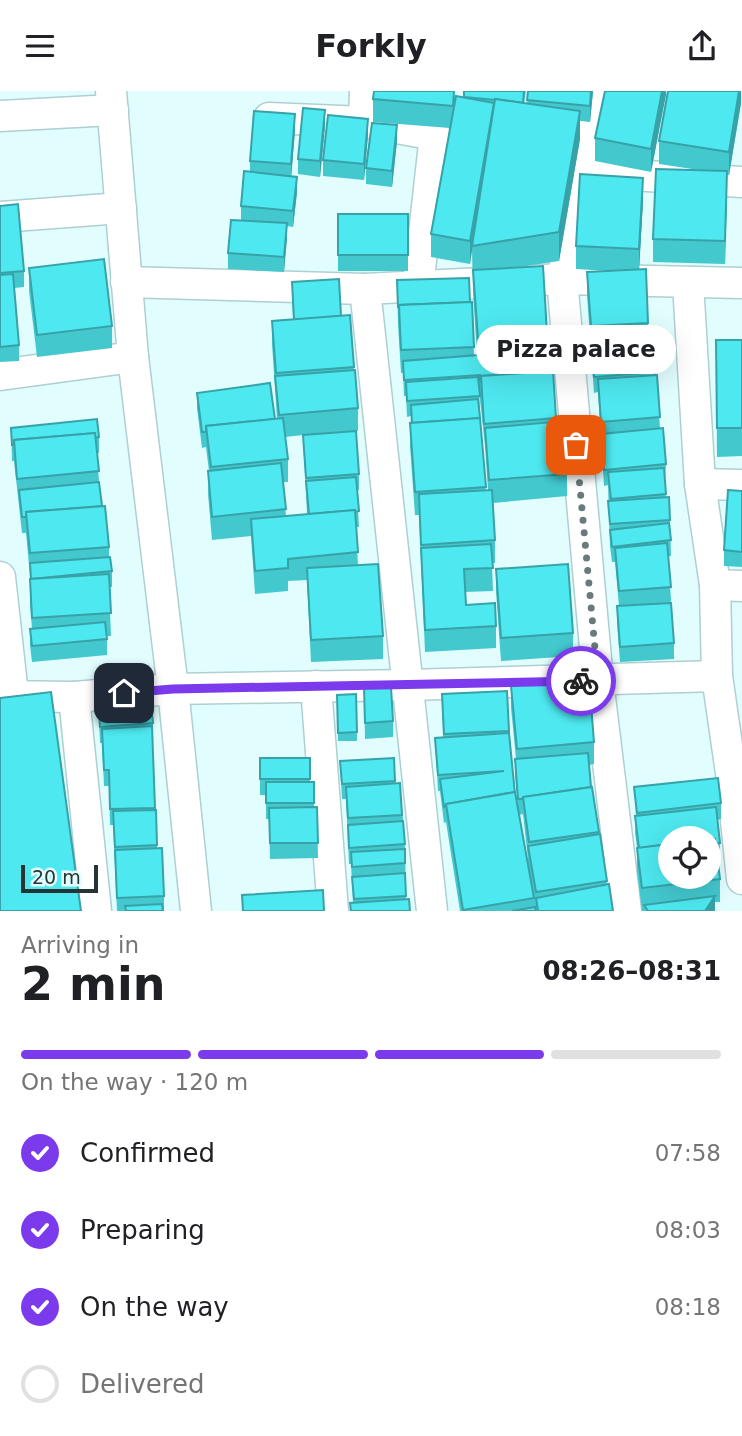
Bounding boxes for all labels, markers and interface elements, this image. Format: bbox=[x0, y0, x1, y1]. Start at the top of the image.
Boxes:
icon: menu bbox=[21, 27, 59, 65]
text: Forkly bbox=[315, 27, 427, 65]
icon: share bbox=[683, 27, 721, 65]
callout: Pizza palace bbox=[476, 326, 676, 375]
text: Pizza palace bbox=[496, 336, 656, 362]
pin bbox=[546, 415, 606, 475]
icon: bag bbox=[557, 426, 595, 464]
courier bbox=[546, 646, 616, 716]
icon: bike bbox=[562, 662, 600, 700]
pin bbox=[94, 663, 154, 723]
icon: home bbox=[105, 674, 143, 712]
map controls bbox=[658, 826, 721, 889]
button: locate bbox=[658, 826, 721, 889]
scale bar bbox=[21, 862, 98, 894]
text: 20 m bbox=[32, 866, 81, 888]
text: Arriving in bbox=[21, 932, 139, 958]
text: 08:26–08:31 bbox=[542, 956, 721, 986]
text: 2 min bbox=[21, 957, 165, 1011]
text: On the way · 120 m bbox=[21, 1069, 248, 1095]
icon: check bbox=[21, 1134, 59, 1172]
text: Confirmed bbox=[80, 1138, 215, 1168]
text: 07:58 bbox=[655, 1140, 721, 1166]
icon: check bbox=[21, 1211, 59, 1249]
text: Preparing bbox=[80, 1215, 205, 1245]
text: 08:03 bbox=[655, 1217, 721, 1243]
icon: check bbox=[21, 1288, 59, 1326]
text: On the way bbox=[80, 1292, 229, 1322]
text: 08:18 bbox=[655, 1294, 721, 1320]
text: Delivered bbox=[80, 1369, 204, 1399]

